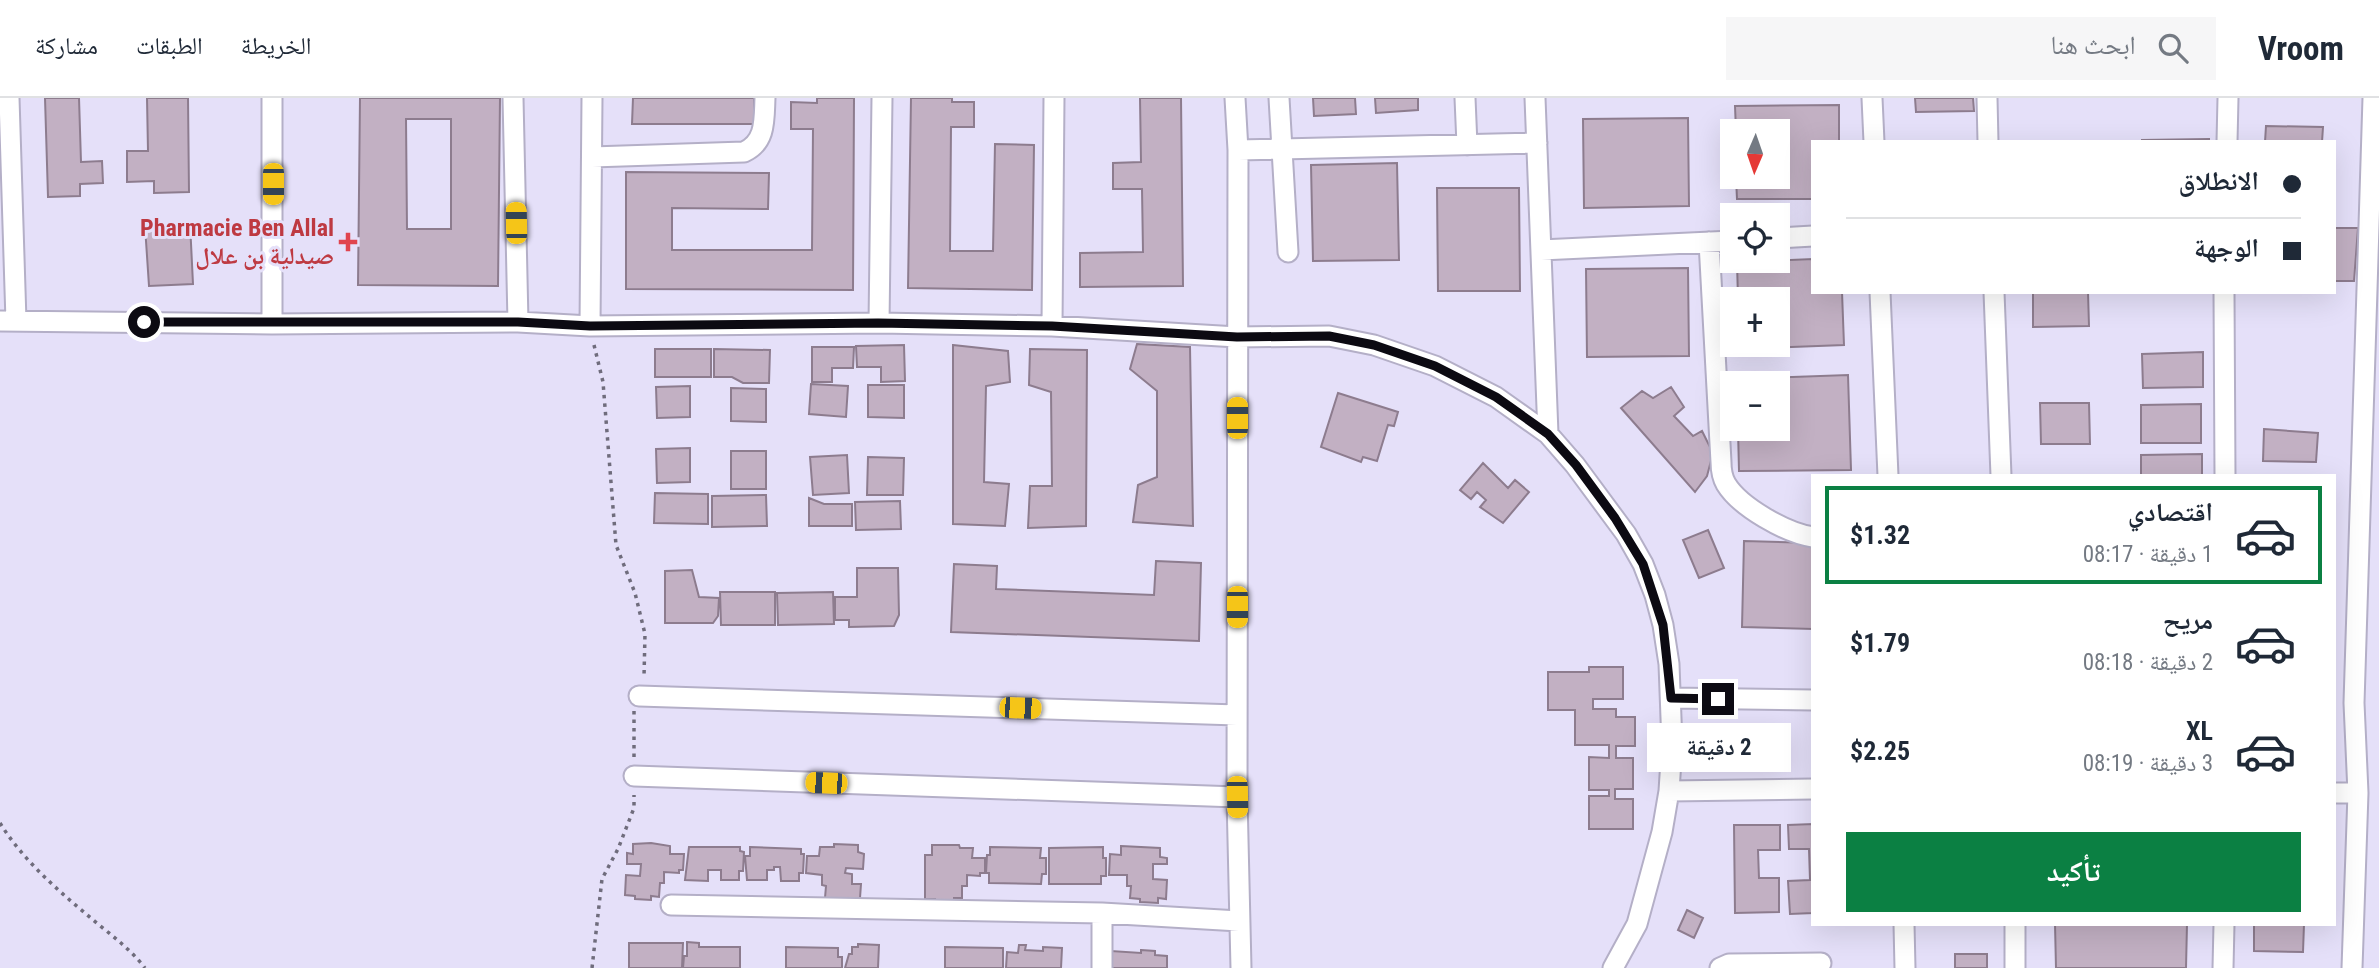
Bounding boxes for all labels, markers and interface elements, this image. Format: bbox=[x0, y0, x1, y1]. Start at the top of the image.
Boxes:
search box bbox=[1726, 17, 2216, 80]
icon: search bbox=[2154, 29, 2192, 67]
text: Vroom bbox=[2258, 29, 2344, 68]
text: ابحث هنا bbox=[2051, 30, 2136, 60]
text: مشاركة bbox=[35, 32, 98, 60]
text: الطبقات bbox=[136, 32, 203, 60]
text: الخريطة bbox=[241, 32, 311, 60]
north arrow bbox=[1720, 119, 1790, 189]
map controls bbox=[1720, 119, 1790, 441]
car bbox=[263, 163, 284, 205]
text: الانطلاق bbox=[2179, 166, 2259, 196]
car bbox=[506, 202, 527, 244]
button: locate bbox=[1720, 203, 1790, 273]
place label: Pharmacie Ben Allal صيدلية بن علال bbox=[140, 214, 334, 270]
text: الوجهة bbox=[2194, 233, 2259, 263]
marker: Pharmacie Ben Allal صيدلية بن علال bbox=[340, 234, 356, 250]
button: + bbox=[1720, 287, 1790, 357]
route start bbox=[128, 306, 160, 338]
button: − bbox=[1720, 371, 1790, 441]
car bbox=[1227, 397, 1248, 439]
text: اقتصادي bbox=[2128, 497, 2213, 527]
icon: car bbox=[2234, 504, 2297, 567]
text: $1.32 bbox=[1850, 520, 1910, 550]
text: 1 دقيقة · 08:17 bbox=[2083, 541, 2213, 568]
car bbox=[1227, 586, 1248, 628]
text: مريح bbox=[2163, 605, 2213, 635]
icon: car bbox=[2234, 612, 2297, 675]
text: $1.79 bbox=[1850, 628, 1910, 658]
text: 2 دقيقة · 08:18 bbox=[2083, 649, 2213, 676]
route end bbox=[1702, 683, 1734, 715]
car bbox=[999, 697, 1042, 719]
text: XL bbox=[2186, 716, 2213, 746]
icon: car bbox=[2234, 720, 2297, 783]
callout: 2 دقيقة bbox=[1646, 724, 1790, 772]
text: 2 دقيقة bbox=[1686, 734, 1752, 761]
text: $2.25 bbox=[1850, 736, 1910, 766]
text: 3 دقيقة · 08:19 bbox=[2083, 750, 2213, 777]
car bbox=[805, 772, 848, 794]
car bbox=[1227, 776, 1248, 818]
button: تأكيد bbox=[1846, 832, 2301, 912]

